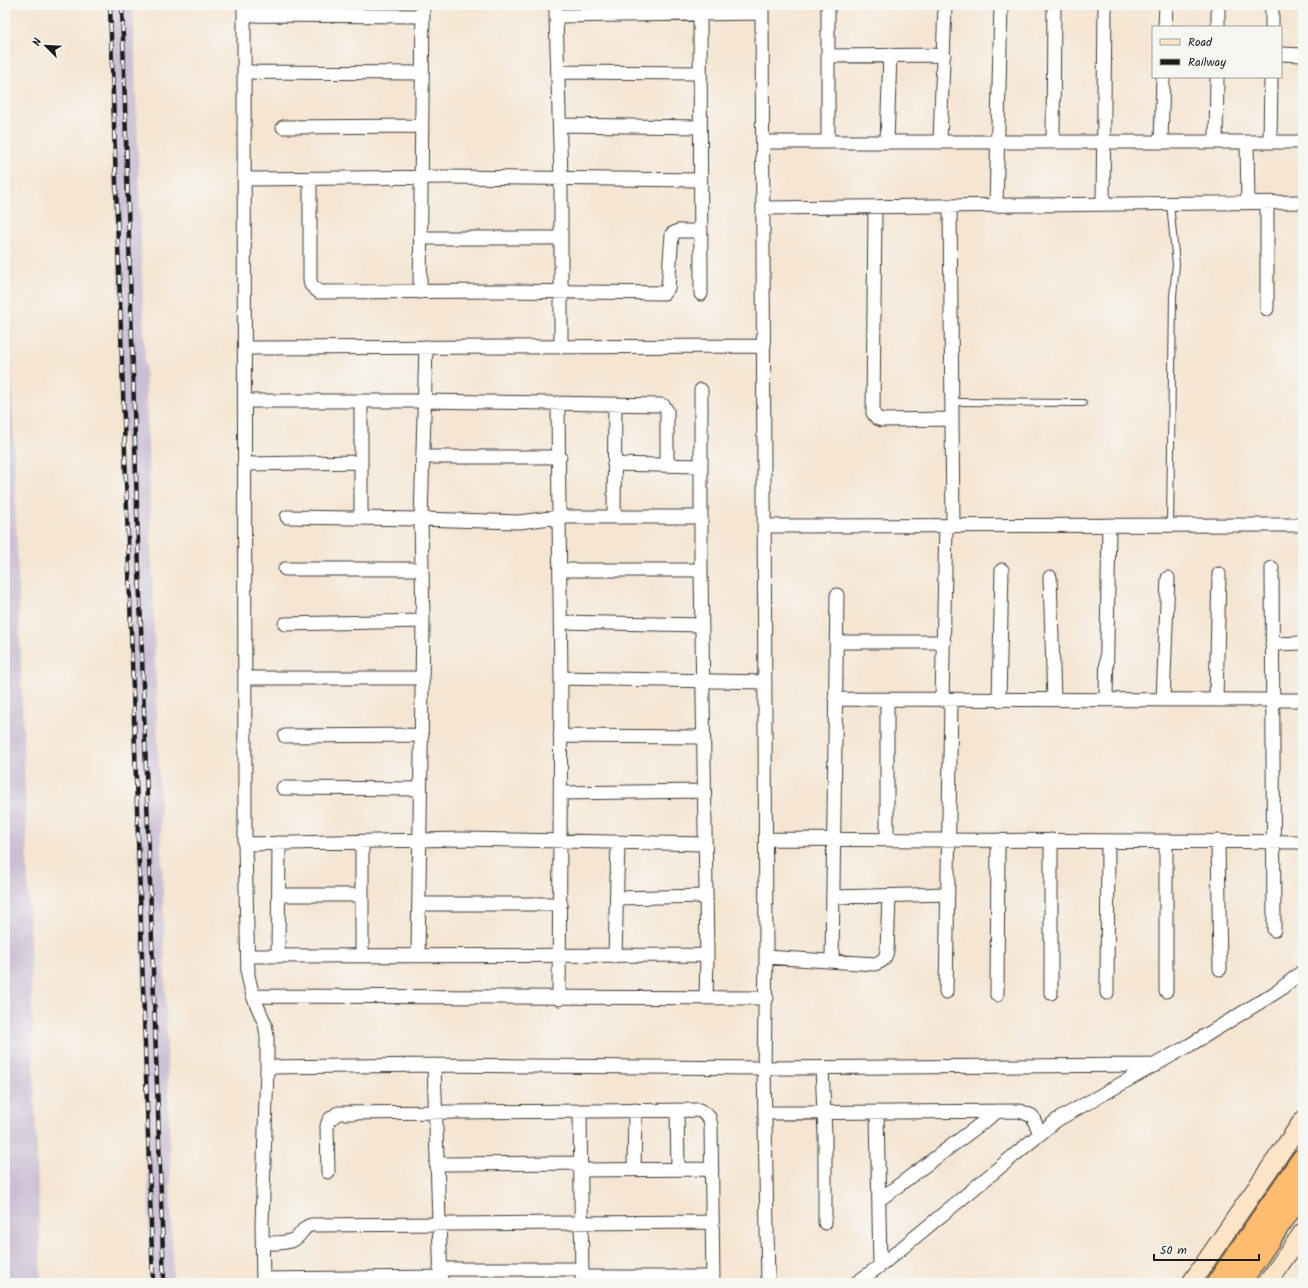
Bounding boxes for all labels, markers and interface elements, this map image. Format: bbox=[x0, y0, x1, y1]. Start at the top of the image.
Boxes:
north arrow bbox=[26, 26, 66, 66]
legend bbox=[1152, 26, 1282, 78]
text: Road bbox=[1188, 33, 1213, 52]
text: N bbox=[28, 35, 47, 49]
text: Railway bbox=[1188, 53, 1226, 72]
scale bar bbox=[1154, 1236, 1259, 1262]
text: 50 m bbox=[1160, 1241, 1187, 1260]

